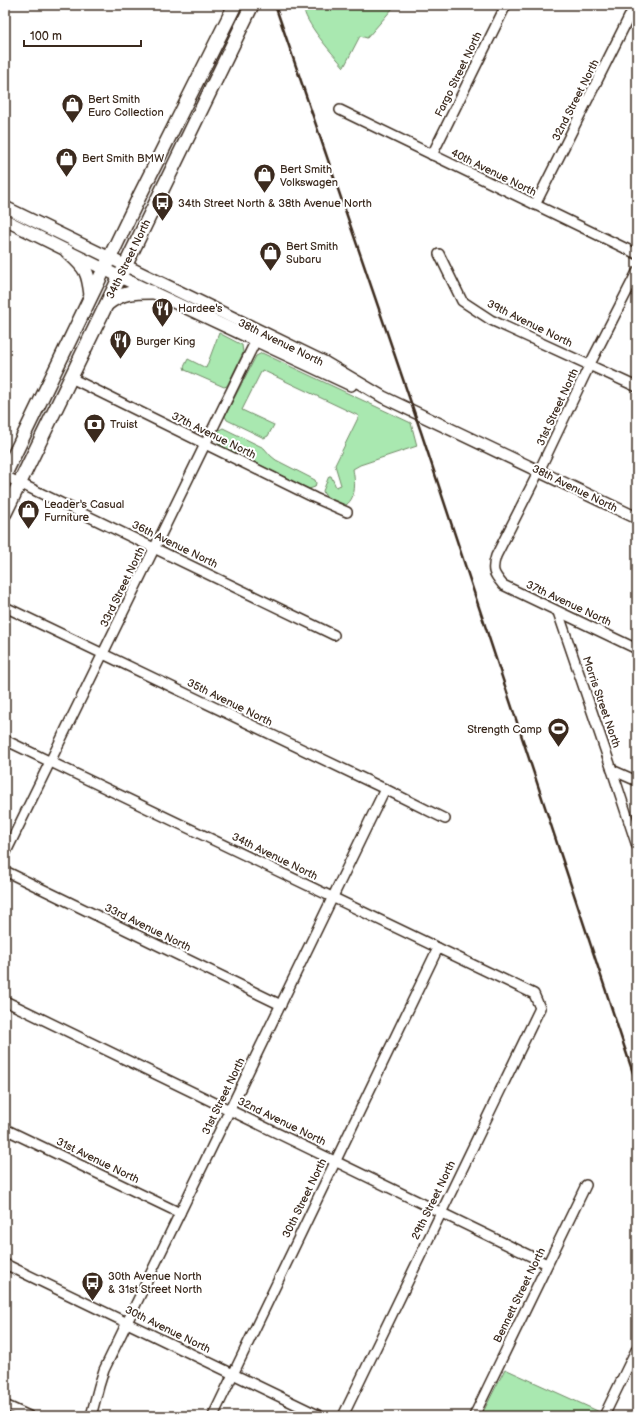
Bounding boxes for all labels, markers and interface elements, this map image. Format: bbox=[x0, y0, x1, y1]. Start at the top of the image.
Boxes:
scale bar bbox=[24, 22, 141, 48]
text: 100 m bbox=[30, 29, 62, 44]
street label: Fargo Street North bbox=[432, 30, 485, 119]
street label: 32nd Street North bbox=[549, 57, 602, 143]
shop icon: Bert Smith Euro Collection bbox=[59, 92, 85, 125]
place label: Bert Smith Euro Collection bbox=[88, 93, 164, 119]
shop icon: Bert Smith BMW bbox=[53, 145, 79, 178]
street label: 40th Avenue North bbox=[449, 146, 539, 199]
place label: Bert Smith BMW bbox=[82, 152, 164, 165]
shop icon: Bert Smith Volkswagen bbox=[252, 162, 278, 195]
place label: Bert Smith Volkswagen bbox=[280, 163, 338, 189]
bus stop icon: 34th Street North & 38th Avenue North bbox=[149, 190, 175, 223]
place label: 34th Street North & 38th Avenue North bbox=[178, 197, 372, 210]
street label: 34th Street North bbox=[104, 217, 153, 301]
shop icon: Bert Smith Subaru bbox=[257, 239, 283, 272]
place label: Bert Smith Subaru bbox=[286, 240, 338, 266]
restaurant icon: Hardee's bbox=[150, 295, 176, 328]
street label: 39th Avenue North bbox=[485, 297, 575, 350]
place label: Hardee's bbox=[178, 302, 223, 315]
street label: 38th Avenue North bbox=[236, 316, 326, 369]
restaurant icon: Burger King bbox=[107, 328, 133, 361]
place label: Burger King bbox=[136, 335, 195, 348]
street label: 31st Street North bbox=[534, 366, 581, 448]
street label: 37th Avenue North bbox=[169, 409, 258, 462]
bank icon: Truist bbox=[82, 411, 108, 444]
place label: Truist bbox=[110, 418, 138, 431]
street label: 38th Avenue North bbox=[530, 462, 620, 515]
shop icon: Leader's Casual Furniture bbox=[15, 497, 41, 530]
place label: Leader's Casual Furniture bbox=[44, 498, 124, 524]
street label: 36th Avenue North bbox=[130, 518, 220, 571]
street label: 33rd Street North bbox=[97, 545, 147, 629]
street label: 37th Avenue North bbox=[524, 578, 613, 629]
street label: Morris Street North bbox=[580, 655, 623, 750]
street label: 35th Avenue North bbox=[185, 676, 275, 729]
sports icon: Strength Camp bbox=[545, 716, 571, 749]
place label: Strength Camp bbox=[467, 723, 542, 736]
street label: 34th Avenue North bbox=[230, 830, 320, 883]
street label: 33rd Avenue North bbox=[102, 901, 193, 954]
street label: 31st Street North bbox=[199, 1056, 248, 1137]
street label: 32nd Avenue North bbox=[235, 1094, 328, 1148]
street label: 31st Avenue North bbox=[54, 1135, 141, 1186]
street label: 30th Street North bbox=[280, 1156, 329, 1240]
street label: 29th Street North bbox=[409, 1159, 458, 1242]
street label: Bennett Street North bbox=[491, 1246, 548, 1345]
bus stop icon: 30th Avenue North & 31st Street North bbox=[80, 1269, 106, 1302]
place label: 30th Avenue North & 31st Street North bbox=[108, 1270, 202, 1296]
street label: 30th Avenue North bbox=[123, 1303, 213, 1356]

